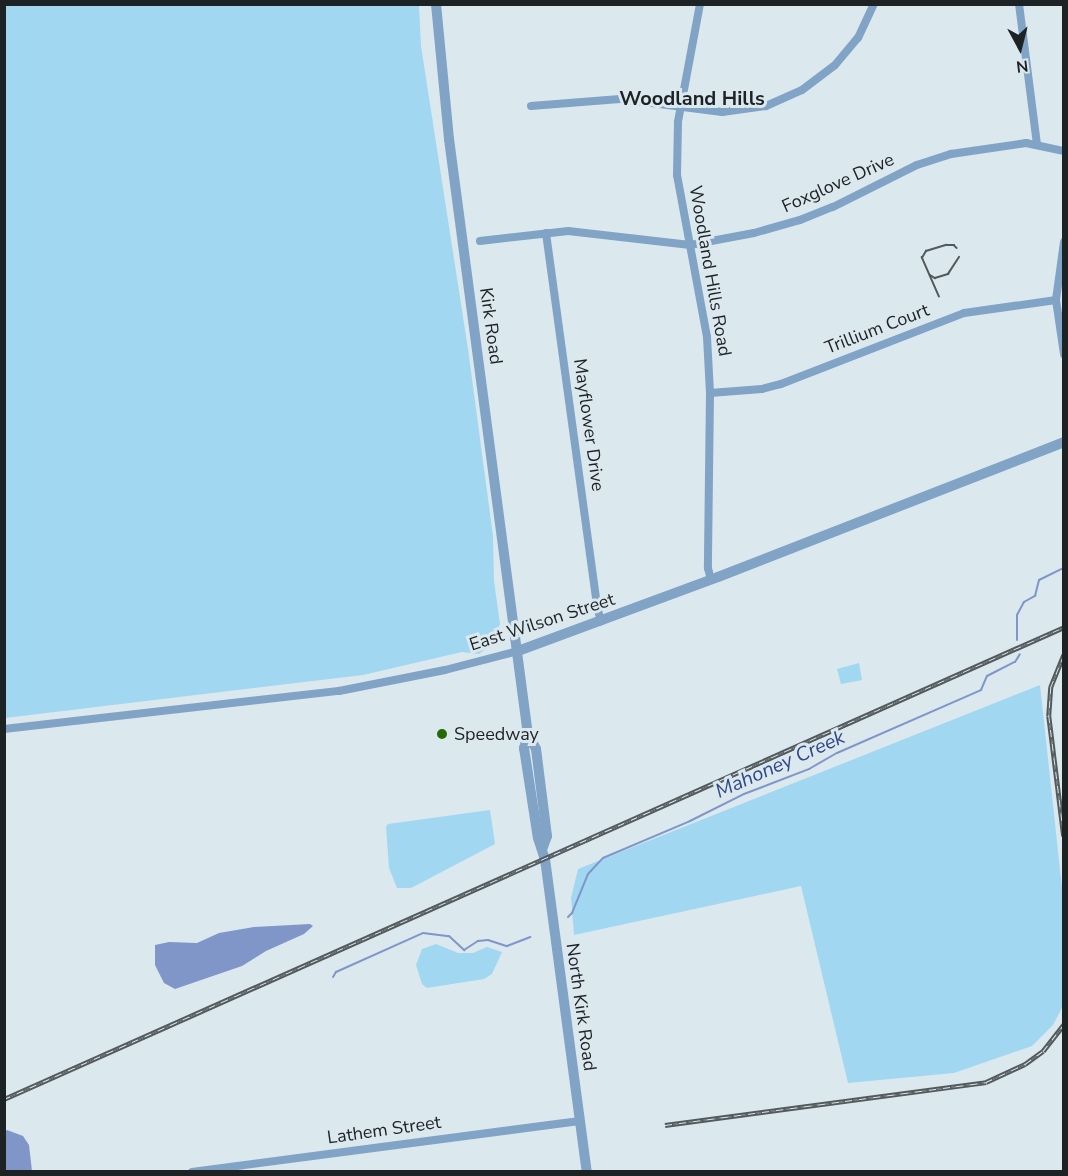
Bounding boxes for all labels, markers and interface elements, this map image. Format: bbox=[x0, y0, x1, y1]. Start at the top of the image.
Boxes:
north arrow bbox=[990, 18, 1050, 78]
text: N bbox=[1015, 54, 1029, 78]
district label: Woodland Hills bbox=[619, 86, 765, 110]
street label: Foxglove Drive bbox=[779, 149, 897, 217]
street label: Woodland Hills Road bbox=[684, 184, 736, 358]
street label: Kirk Road bbox=[475, 286, 507, 366]
street label: Trillium Court bbox=[822, 299, 932, 359]
street label: Mayflower Drive bbox=[569, 357, 609, 493]
street label: East Wilson Street bbox=[467, 588, 617, 656]
place label: Speedway bbox=[454, 723, 539, 745]
water label: Mahoney Creek bbox=[712, 725, 848, 803]
marker: Speedway bbox=[435, 727, 449, 741]
street label: North Kirk Road bbox=[561, 942, 601, 1072]
street label: Lathem Street bbox=[326, 1111, 442, 1149]

